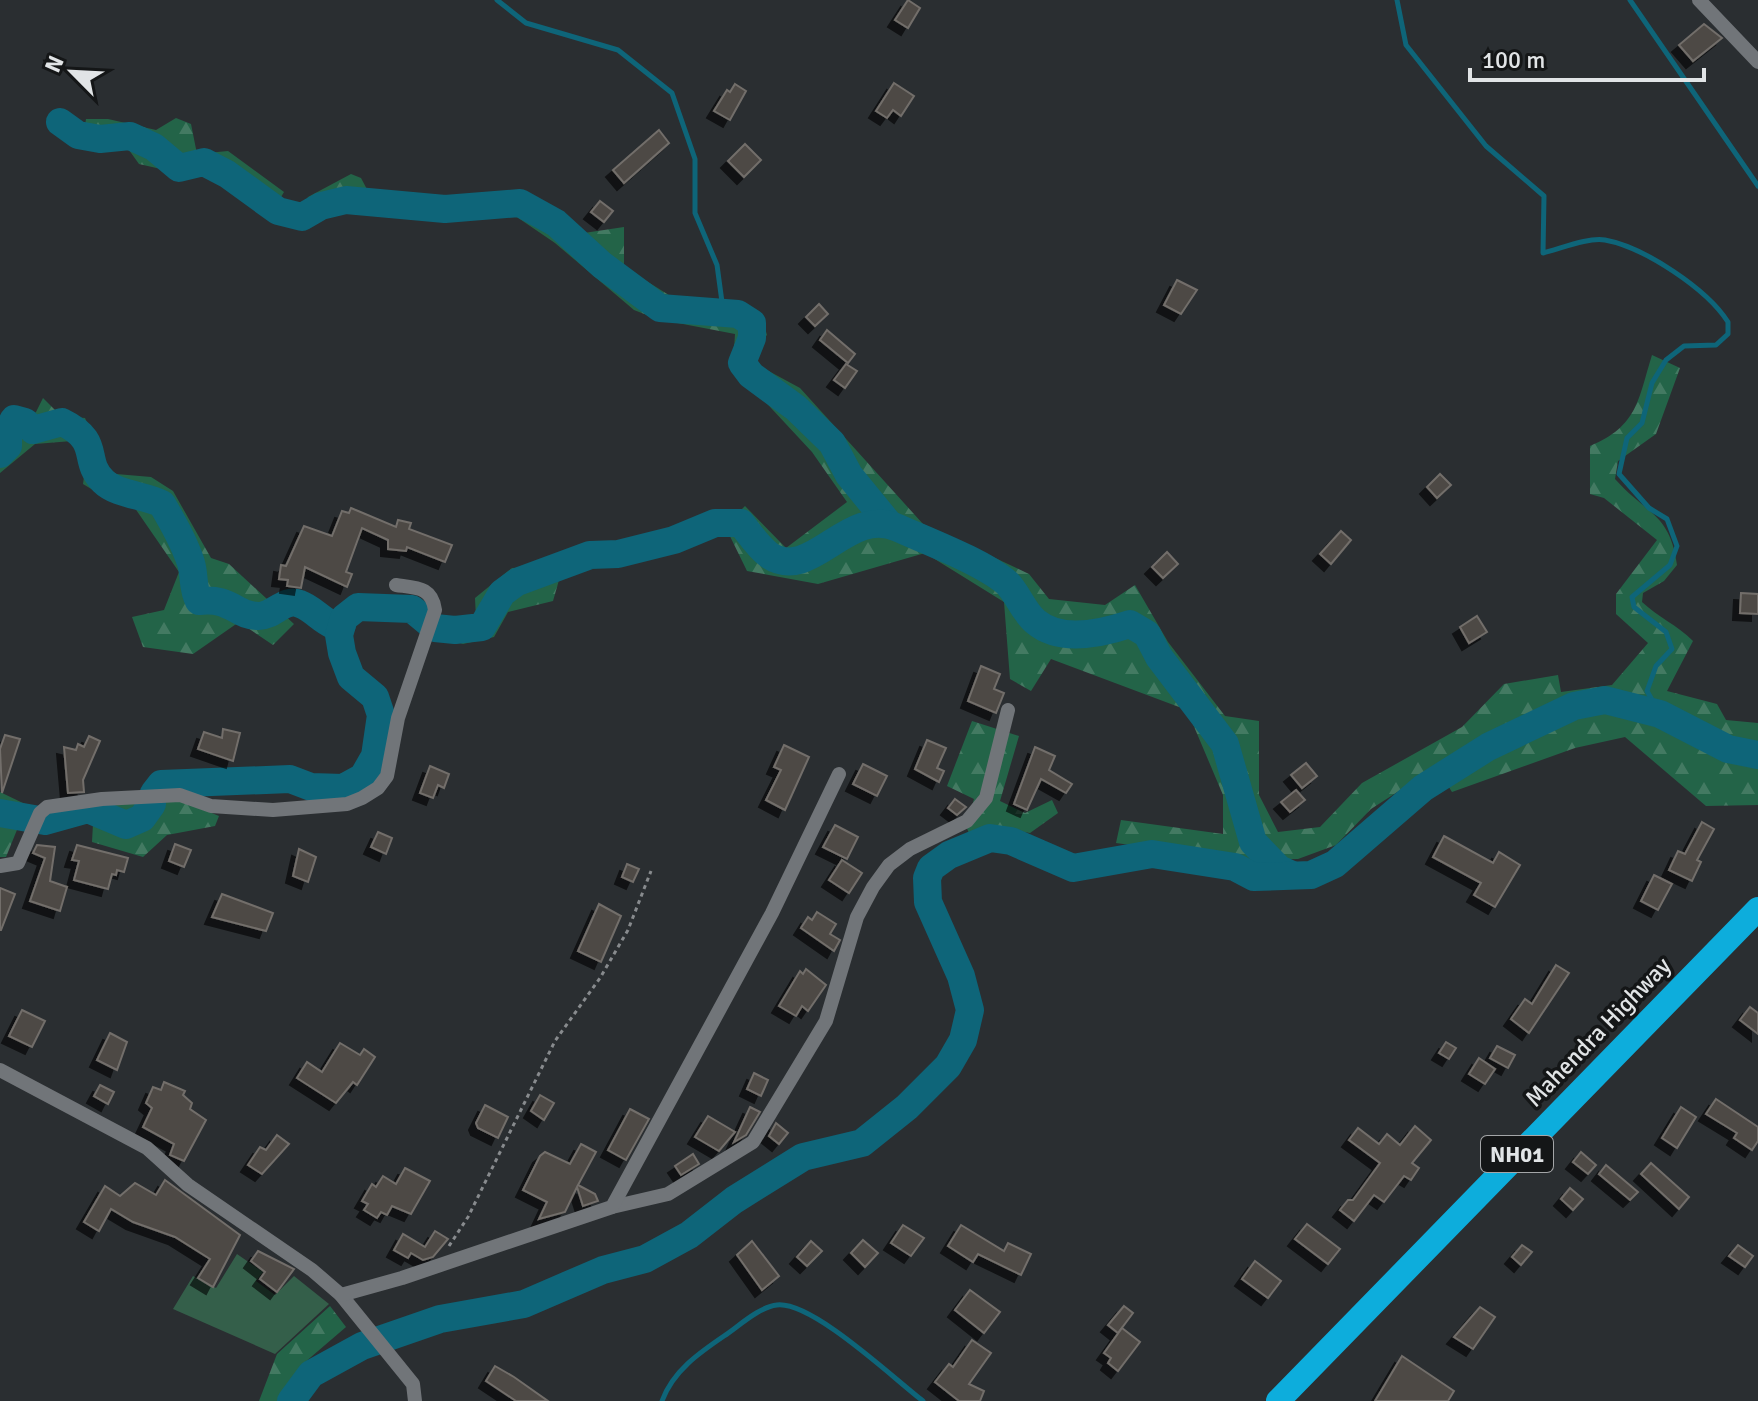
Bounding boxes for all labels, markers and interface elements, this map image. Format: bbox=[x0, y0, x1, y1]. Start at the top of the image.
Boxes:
north arrow bbox=[32, 32, 112, 112]
scale bar bbox=[1470, 32, 1704, 82]
text: 100 m bbox=[1482, 45, 1545, 75]
text: N bbox=[39, 52, 70, 77]
street label: Mahendra Highway bbox=[1519, 951, 1677, 1113]
road number: NH01 bbox=[1481, 1136, 1553, 1172]

